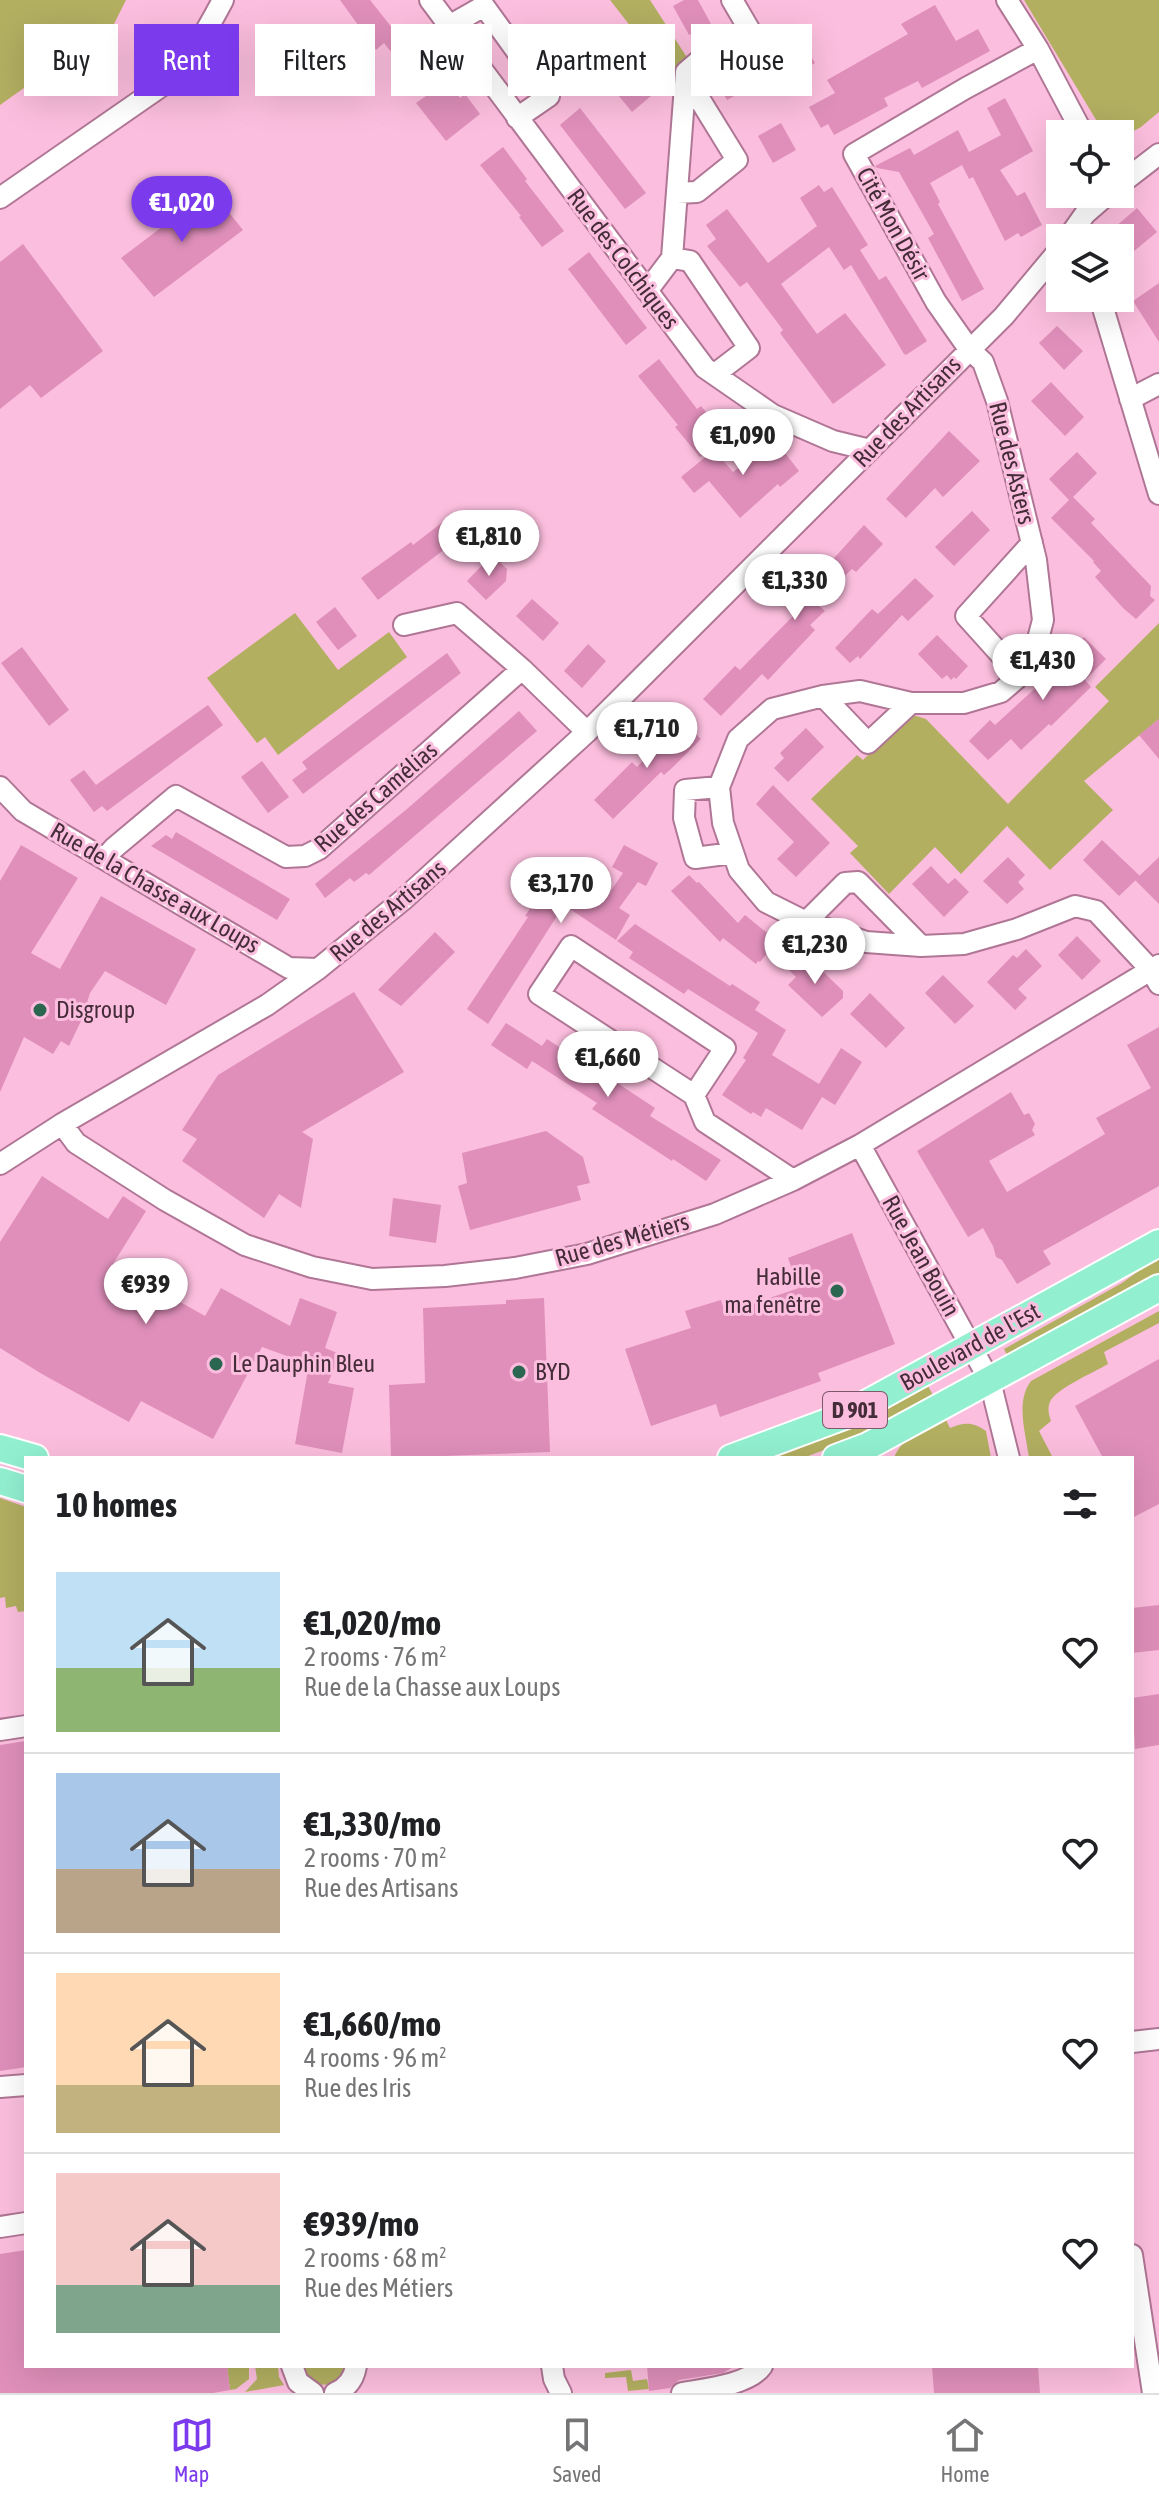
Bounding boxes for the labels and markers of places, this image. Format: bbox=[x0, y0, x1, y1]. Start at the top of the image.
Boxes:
pin: €1,020 bbox=[117, 176, 247, 244]
pin: €1,090 bbox=[678, 409, 808, 477]
pin: €1,810 bbox=[424, 510, 554, 578]
pin: €1,330 bbox=[730, 554, 860, 622]
pin: €1,430 bbox=[978, 634, 1108, 702]
pin: €1,710 bbox=[582, 702, 712, 770]
pin: €3,170 bbox=[496, 857, 626, 925]
pin: €1,230 bbox=[750, 918, 880, 986]
place label: Disgroup bbox=[56, 996, 135, 1023]
marker: Disgroup bbox=[31, 1001, 49, 1019]
pin: €1,660 bbox=[543, 1031, 673, 1099]
pin: €939 bbox=[99, 1258, 193, 1326]
place label: Habille ma fenêtre bbox=[724, 1263, 821, 1318]
marker: Habille ma fenêtre bbox=[828, 1282, 846, 1300]
place label: Le Dauphin Bleu bbox=[232, 1350, 375, 1377]
marker: Le Dauphin Bleu bbox=[207, 1355, 225, 1373]
place label: BYD bbox=[535, 1358, 571, 1385]
marker: BYD bbox=[510, 1363, 528, 1381]

